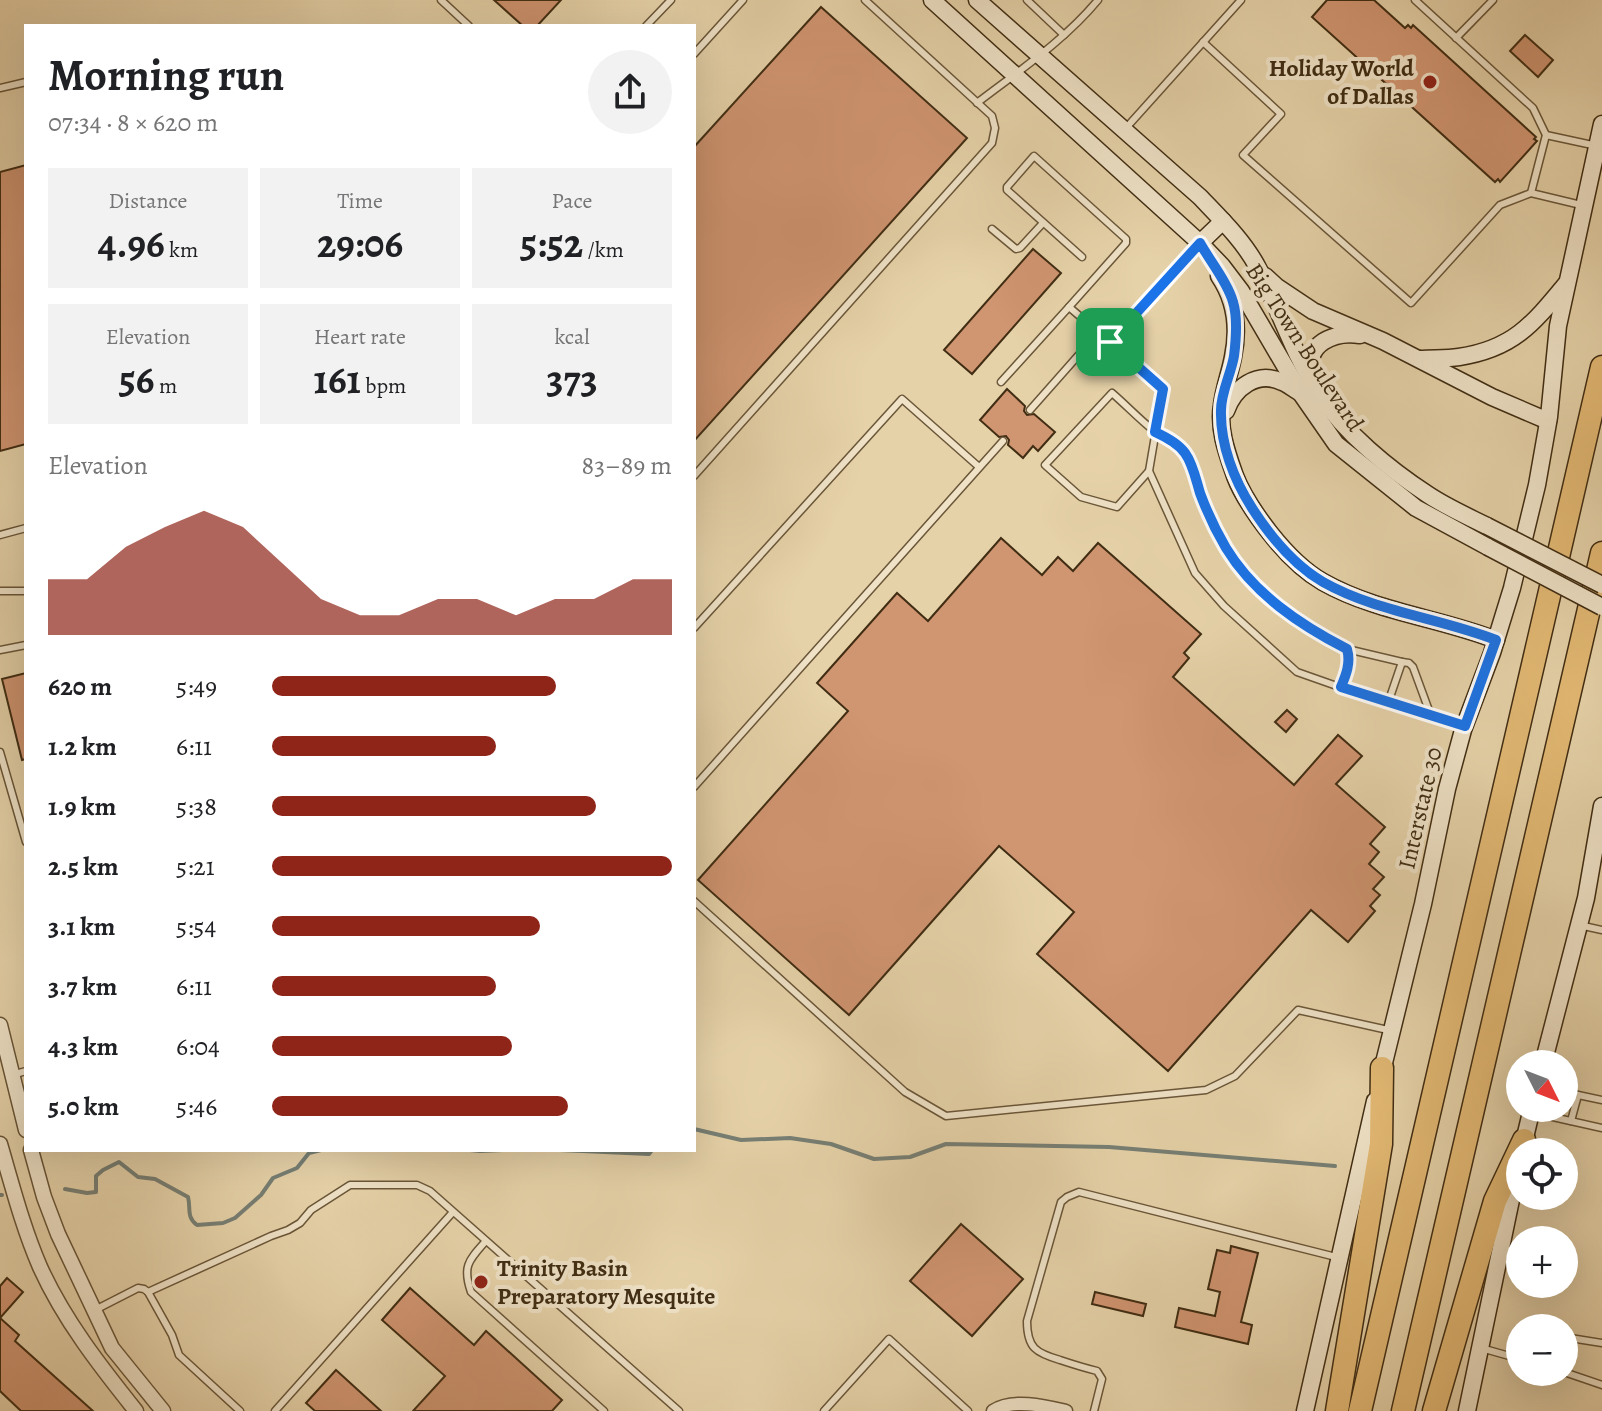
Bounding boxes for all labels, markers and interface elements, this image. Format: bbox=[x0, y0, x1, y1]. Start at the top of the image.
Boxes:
text: Morning run bbox=[48, 45, 284, 105]
button: share bbox=[588, 50, 672, 134]
place label: Holiday World of Dallas bbox=[1269, 52, 1414, 112]
marker: Holiday World of Dallas bbox=[1421, 73, 1439, 91]
text: 07:34 · 8 × 620 m bbox=[48, 105, 218, 140]
text: Distance bbox=[109, 186, 187, 216]
text: Time bbox=[337, 186, 383, 216]
text: Pace bbox=[552, 186, 592, 216]
text: 4.96 bbox=[98, 216, 165, 271]
text: 29:06 bbox=[317, 216, 403, 271]
text: 5:52 bbox=[520, 216, 583, 271]
text: km bbox=[165, 235, 198, 265]
text: /km bbox=[583, 235, 624, 265]
street label: Big Town Boulevard bbox=[1239, 257, 1371, 437]
pin bbox=[1076, 308, 1144, 376]
icon: arrive bbox=[1088, 320, 1132, 364]
text: Elevation bbox=[106, 322, 190, 352]
text: Heart rate bbox=[314, 322, 406, 352]
text: kcal bbox=[554, 322, 590, 352]
text: 56 bbox=[119, 352, 155, 407]
text: 161 bbox=[314, 352, 361, 407]
text: 373 bbox=[546, 352, 598, 407]
text: m bbox=[155, 371, 177, 401]
text: bpm bbox=[361, 371, 406, 401]
text: Elevation bbox=[48, 448, 148, 483]
text: 83–89 m bbox=[582, 448, 672, 483]
text: 620 m bbox=[48, 669, 112, 704]
text: 5:49 bbox=[176, 669, 217, 704]
text: 1.2 km bbox=[48, 729, 117, 764]
text: 6:11 bbox=[176, 729, 212, 764]
street label: Interstate 30 bbox=[1390, 744, 1450, 872]
text: 1.9 km bbox=[48, 789, 116, 824]
text: 5:38 bbox=[176, 789, 217, 824]
text: 2.5 km bbox=[48, 849, 119, 884]
text: 5:21 bbox=[176, 849, 215, 884]
text: 3.1 km bbox=[48, 909, 115, 944]
text: 5:54 bbox=[176, 909, 216, 944]
text: 3.7 km bbox=[48, 969, 117, 1004]
text: 6:11 bbox=[176, 969, 212, 1004]
text: 4.3 km bbox=[48, 1029, 118, 1064]
text: 6:04 bbox=[176, 1029, 220, 1064]
north arrow bbox=[1506, 1050, 1578, 1122]
map controls bbox=[1506, 1050, 1578, 1386]
text: 5.0 km bbox=[48, 1089, 119, 1124]
text: 5:46 bbox=[176, 1089, 217, 1124]
button: locate bbox=[1506, 1138, 1578, 1210]
button: + bbox=[1506, 1226, 1578, 1298]
place label: Trinity Basin Preparatory Mesquite bbox=[497, 1252, 715, 1312]
marker: Trinity Basin Preparatory Mesquite bbox=[472, 1273, 490, 1291]
button: − bbox=[1506, 1314, 1578, 1386]

